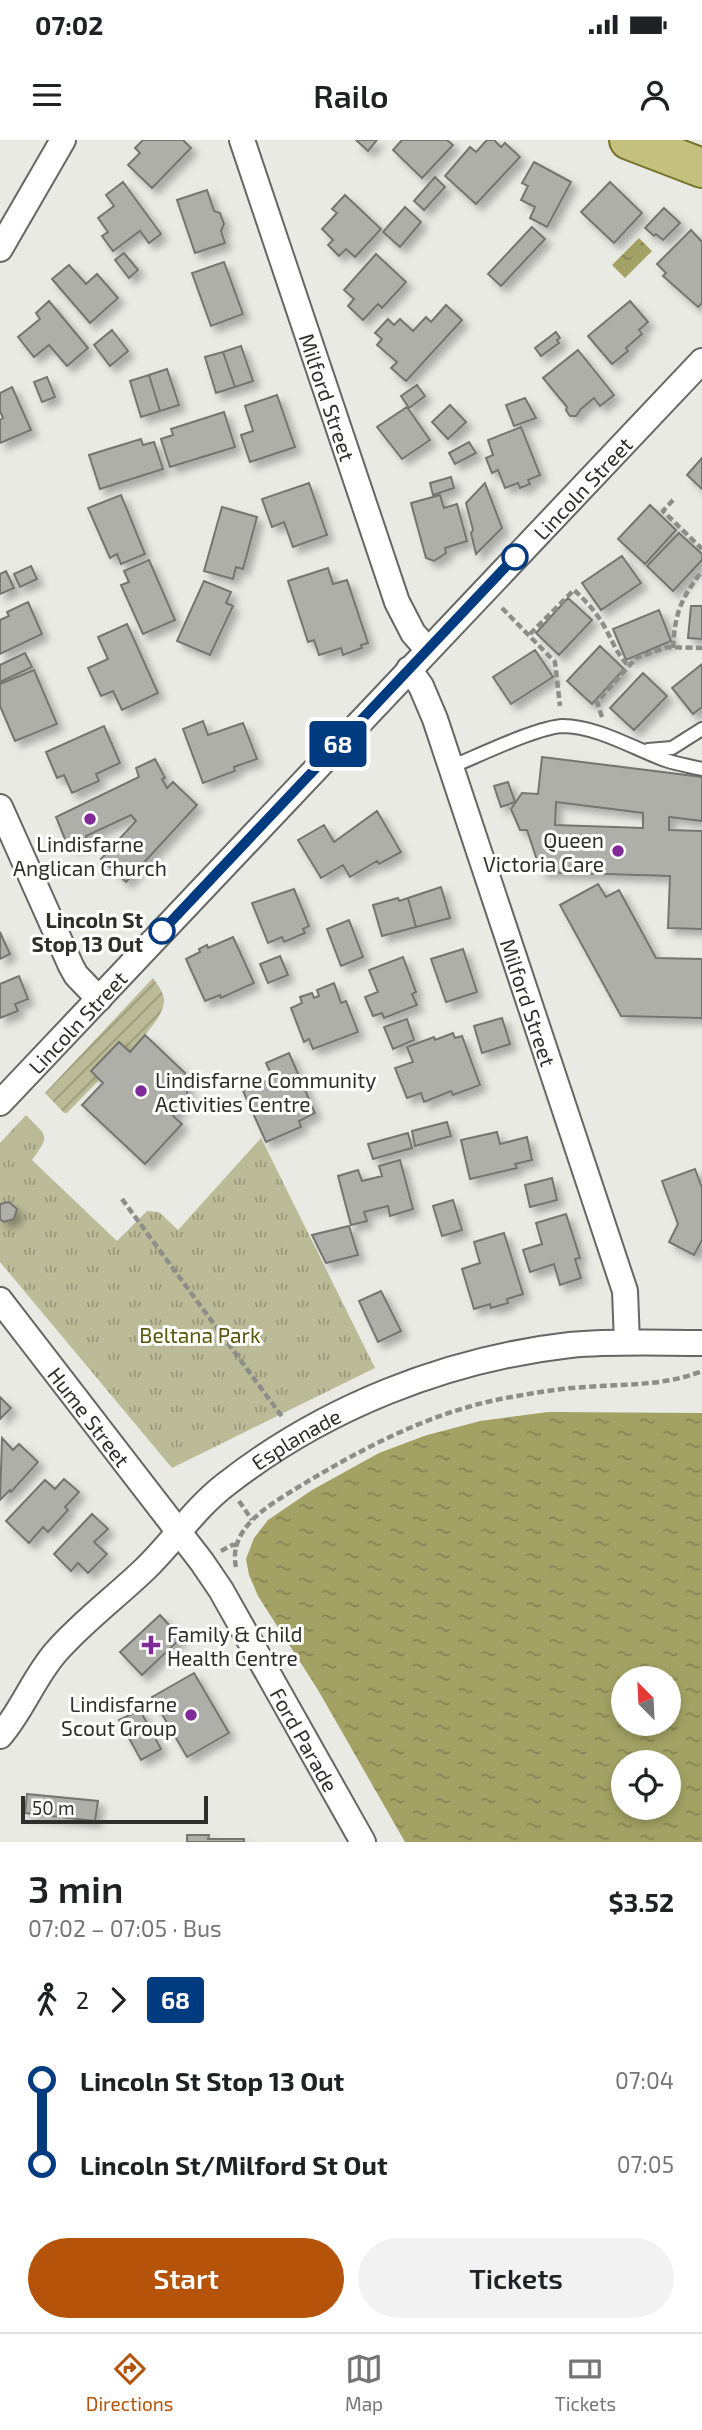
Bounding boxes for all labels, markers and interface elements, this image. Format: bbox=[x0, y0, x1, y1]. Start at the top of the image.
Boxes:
text: 07:02 bbox=[35, 9, 103, 40]
icon: menu bbox=[28, 76, 66, 114]
text: Railo bbox=[313, 76, 389, 114]
icon: person bbox=[636, 76, 674, 114]
street label: Milford Street bbox=[295, 330, 361, 464]
street label: Lincoln Street bbox=[528, 431, 636, 544]
unlabelled marker bbox=[502, 544, 528, 570]
line badge: 68 bbox=[306, 721, 370, 767]
text: 68 bbox=[323, 729, 353, 758]
marker: Lindisfarne Anglican Church bbox=[82, 811, 98, 827]
place label: Queen Victoria Care bbox=[483, 827, 604, 876]
place label: Lindisfarne Anglican Church bbox=[13, 831, 167, 880]
marker: Queen Victoria Care bbox=[610, 843, 626, 859]
place label: Lincoln St Stop 13 Out bbox=[32, 907, 143, 956]
marker: Lincoln St Stop 13 Out bbox=[149, 918, 175, 944]
street label: Milford Street bbox=[496, 935, 562, 1069]
street label: Lincoln Street bbox=[23, 965, 131, 1078]
place label: Lindisfarne Community Activities Centre bbox=[155, 1067, 376, 1116]
marker: Lindisfarne Community Activities Centre bbox=[133, 1083, 149, 1099]
park label: Beltana Park bbox=[139, 1322, 261, 1347]
street label: Hume Street bbox=[44, 1362, 136, 1471]
street label: Esplanade bbox=[246, 1402, 344, 1474]
place label: Family & Child Health Centre bbox=[167, 1621, 303, 1670]
marker: Family & Child Health Centre bbox=[141, 1635, 161, 1655]
north arrow bbox=[611, 1666, 681, 1736]
map controls bbox=[611, 1666, 681, 1820]
street label: Ford Parade bbox=[266, 1683, 344, 1795]
place label: Lindisfarne Scout Group bbox=[61, 1691, 177, 1740]
marker: Lindisfarne Scout Group bbox=[183, 1707, 199, 1723]
button: locate bbox=[611, 1750, 681, 1820]
scale bar bbox=[21, 1793, 208, 1825]
text: 50 m bbox=[32, 1796, 75, 1819]
text: 3 min bbox=[28, 1865, 124, 1911]
text: $3.52 bbox=[608, 1886, 674, 1917]
text: 07:02 – 07:05 · Bus bbox=[28, 1914, 222, 1942]
icon: walk bbox=[28, 1981, 66, 2019]
icon: forward bbox=[99, 1981, 137, 2019]
text: 68 bbox=[161, 1985, 190, 2014]
text: 2 bbox=[76, 1986, 89, 2014]
text: Lincoln St Stop 13 Out bbox=[80, 2065, 344, 2096]
text: 07:04 bbox=[615, 2066, 674, 2094]
text: Lincoln St/Milford St Out bbox=[80, 2149, 388, 2180]
text: 07:05 bbox=[617, 2150, 674, 2178]
button: Start bbox=[28, 2238, 344, 2318]
button: Tickets bbox=[358, 2238, 674, 2318]
tab: Directions bbox=[86, 2350, 173, 2415]
tab: Map bbox=[345, 2350, 383, 2415]
tab: Tickets bbox=[555, 2350, 616, 2415]

